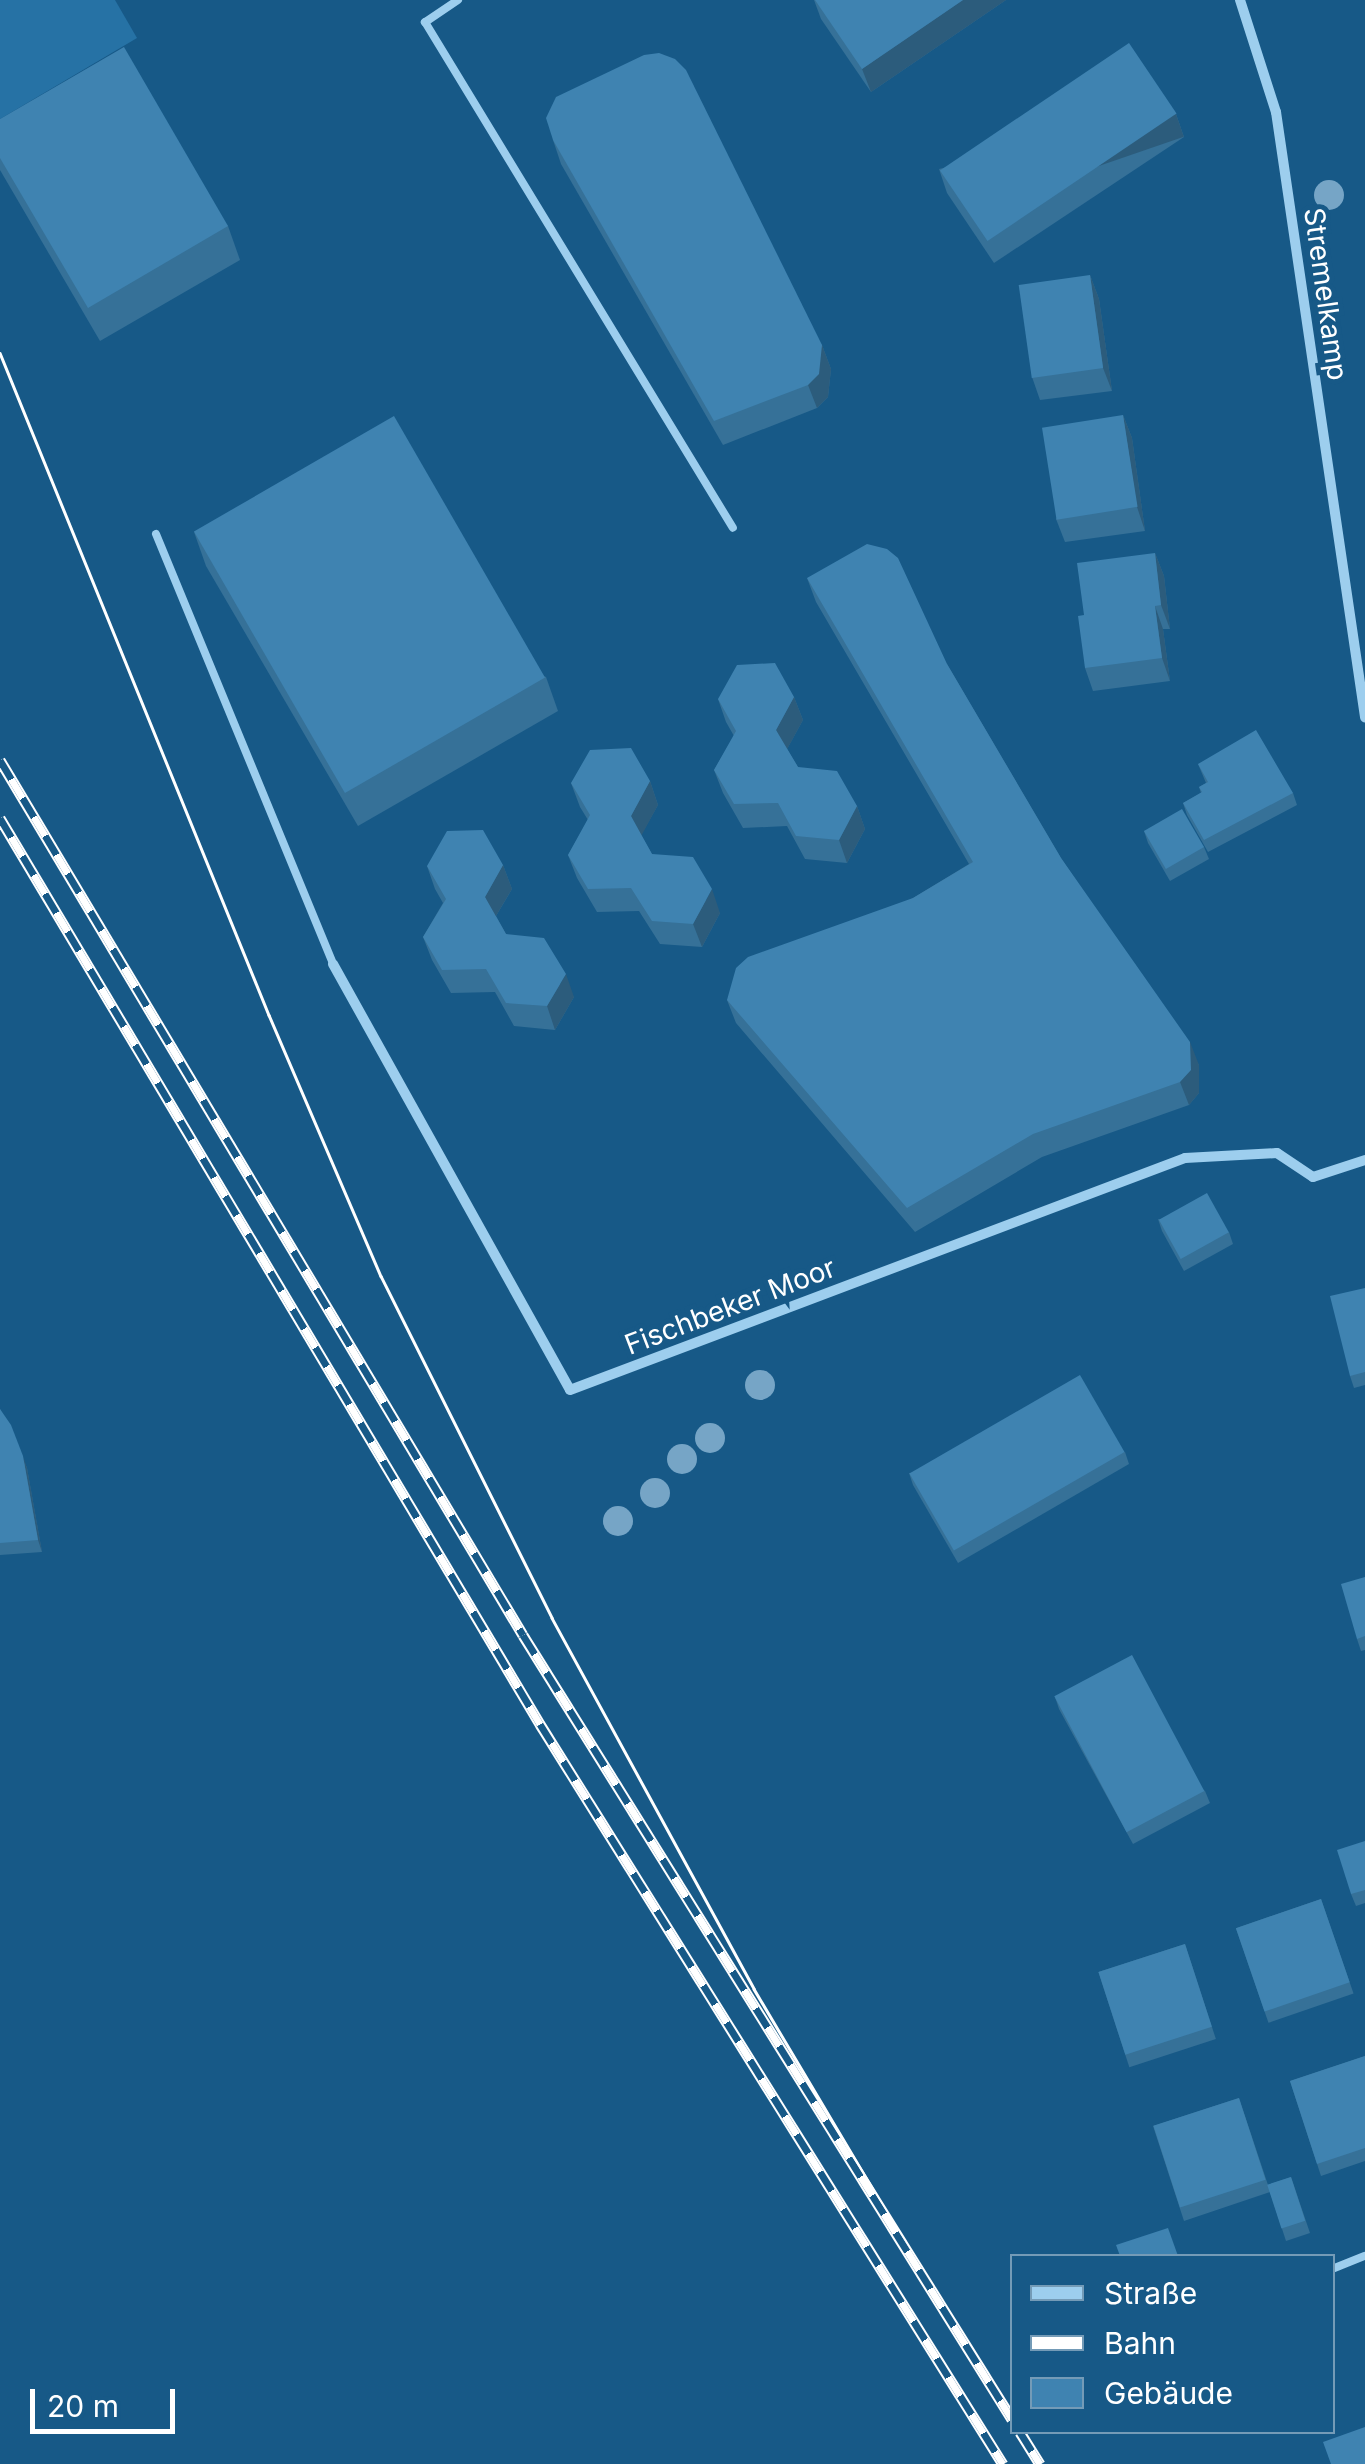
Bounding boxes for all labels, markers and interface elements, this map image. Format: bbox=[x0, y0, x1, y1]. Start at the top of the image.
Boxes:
street label: Stremelkamp bbox=[1297, 206, 1355, 382]
street label: Fischbeker Moor bbox=[620, 1250, 840, 1362]
legend bbox=[1010, 2254, 1335, 2434]
text: Straße bbox=[1104, 2275, 1197, 2311]
text: Bahn bbox=[1104, 2325, 1176, 2361]
scale bar bbox=[35, 2369, 180, 2431]
text: Gebäude bbox=[1104, 2375, 1233, 2411]
text: 20 m bbox=[47, 2388, 119, 2424]

